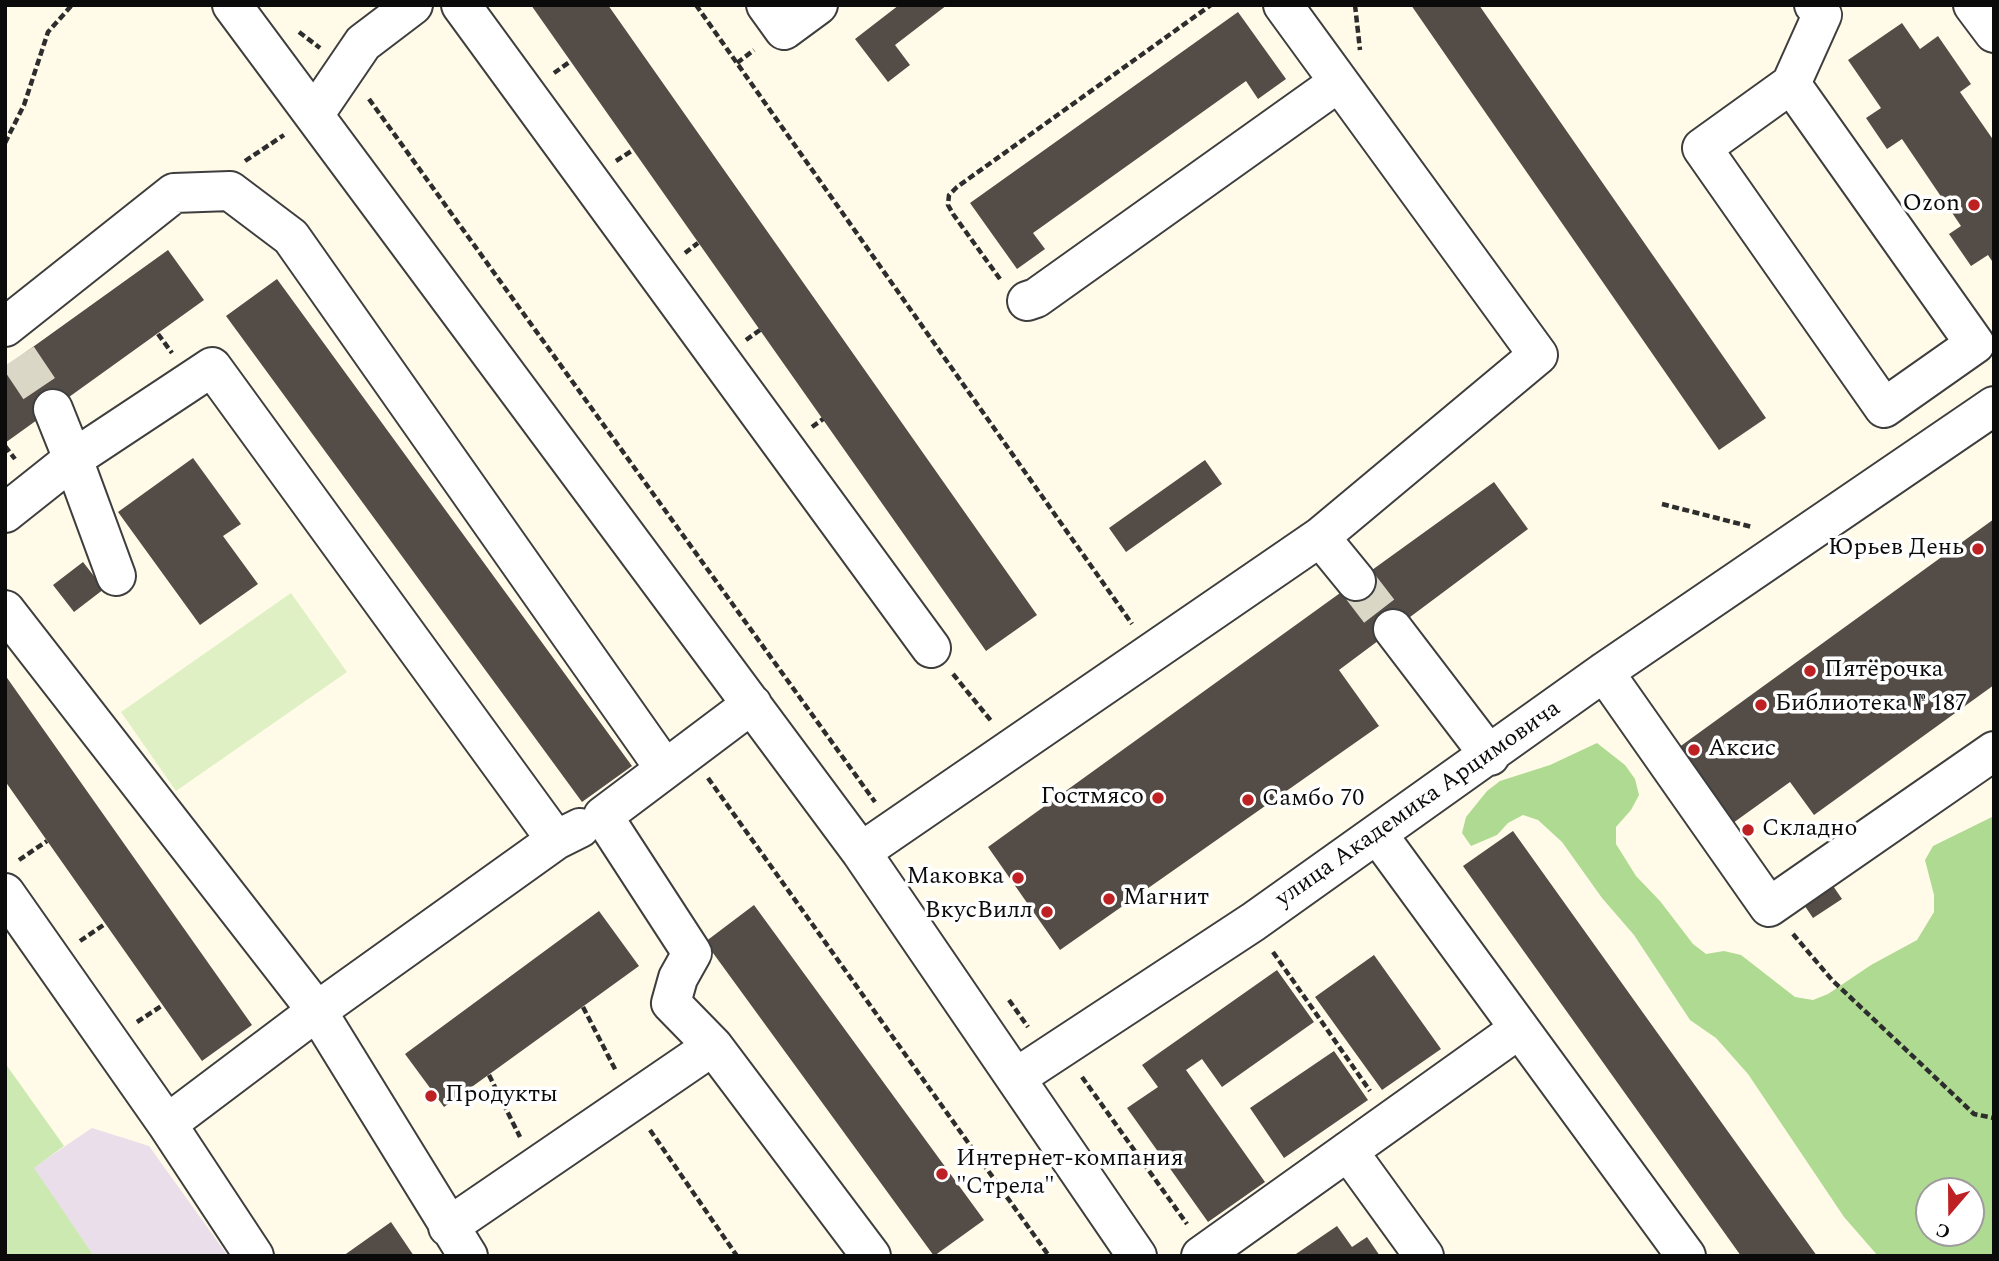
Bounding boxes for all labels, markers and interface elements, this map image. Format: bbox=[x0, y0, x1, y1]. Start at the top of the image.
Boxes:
place label: Ozon bbox=[1902, 191, 1960, 219]
marker: Ozon bbox=[1966, 197, 1982, 213]
place label: Юрьев День bbox=[1828, 535, 1964, 563]
marker: Юрьев День bbox=[1970, 541, 1986, 557]
place label: Пятёрочка bbox=[1824, 657, 1943, 685]
marker: Пятёрочка bbox=[1802, 663, 1818, 679]
place label: Библиотека № 187 bbox=[1775, 691, 1967, 719]
street label: улица Академика Арцимовича bbox=[1271, 695, 1567, 915]
marker: Библиотека № 187 bbox=[1753, 697, 1769, 713]
place label: Аксис bbox=[1708, 736, 1776, 764]
marker: Аксис bbox=[1686, 742, 1702, 758]
place label: Гостмясо bbox=[1041, 784, 1144, 812]
place label: Самбо 70 bbox=[1262, 786, 1364, 814]
marker: Гостмясо bbox=[1150, 790, 1166, 806]
marker: Самбо 70 bbox=[1240, 792, 1256, 808]
place label: Складно bbox=[1762, 816, 1858, 844]
marker: Складно bbox=[1740, 822, 1756, 838]
place label: Маковка bbox=[907, 864, 1004, 892]
marker: Маковка bbox=[1010, 870, 1026, 886]
place label: Магнит bbox=[1123, 885, 1209, 913]
marker: Магнит bbox=[1101, 891, 1117, 907]
place label: ВкусВилл bbox=[925, 898, 1033, 926]
marker: ВкусВилл bbox=[1039, 904, 1055, 920]
place label: Продукты bbox=[445, 1082, 558, 1110]
marker: Продукты bbox=[423, 1088, 439, 1104]
place label: Интернет-компания "Стрела" bbox=[956, 1146, 1184, 1202]
marker: Интернет-компания "Стрела" bbox=[934, 1166, 950, 1182]
north arrow bbox=[1915, 1177, 1985, 1247]
text: С bbox=[1932, 1214, 1955, 1246]

